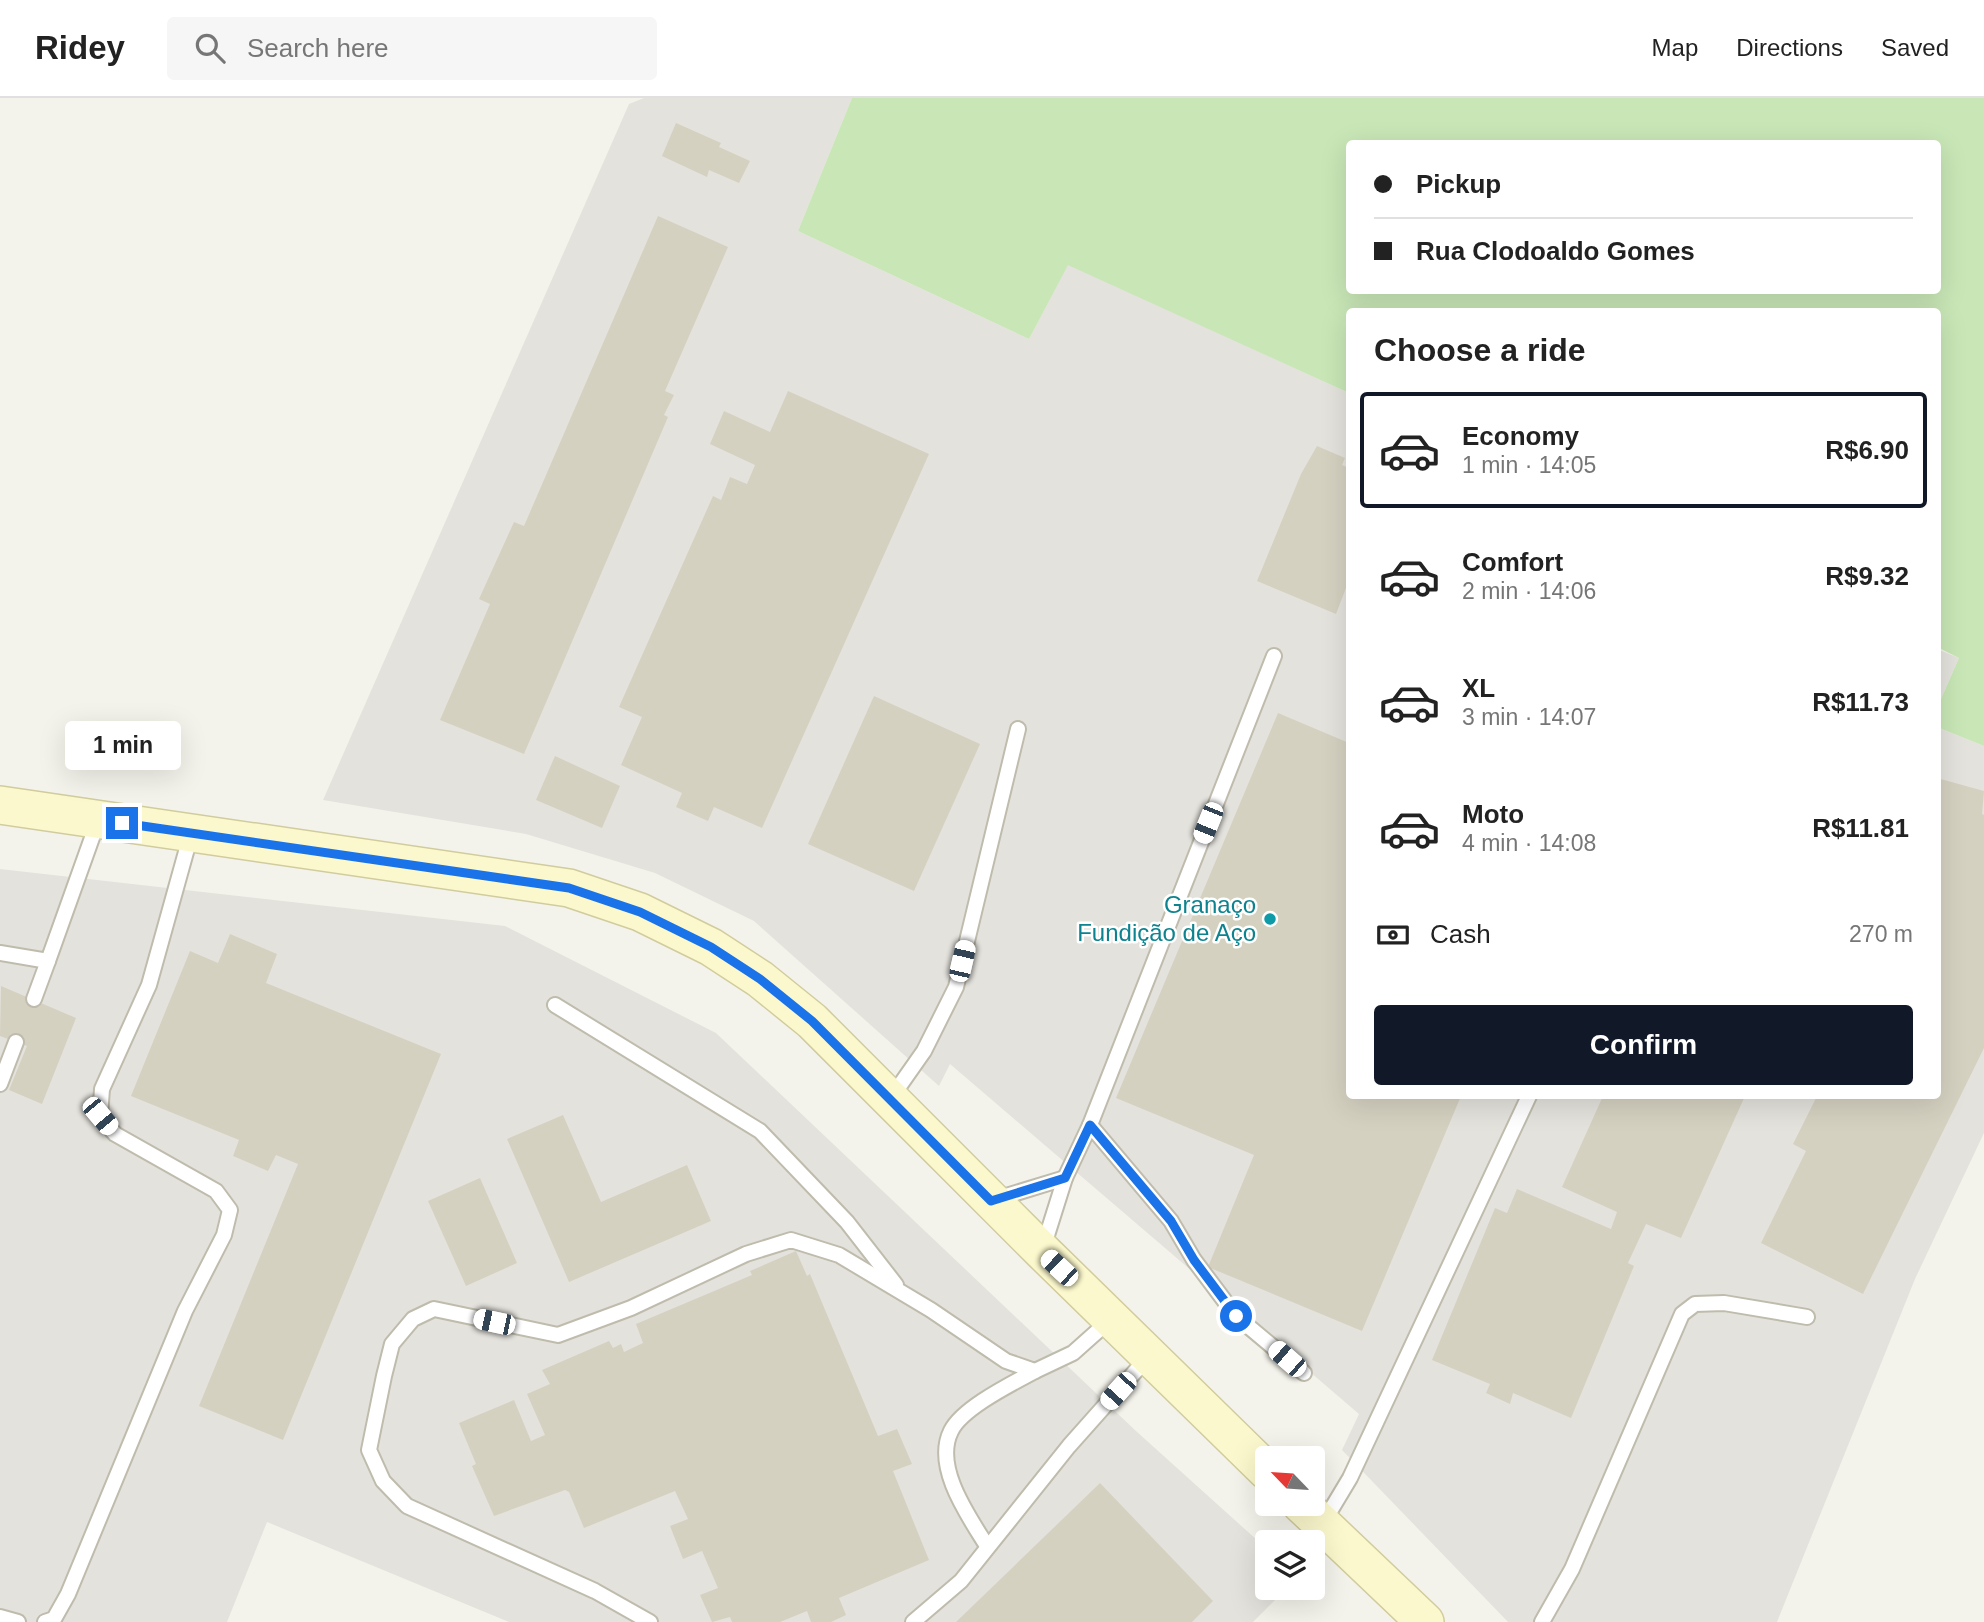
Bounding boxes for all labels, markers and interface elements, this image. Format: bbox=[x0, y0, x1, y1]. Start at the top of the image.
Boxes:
search box bbox=[167, 17, 657, 80]
text: Ridey bbox=[35, 29, 125, 66]
icon: search bbox=[191, 29, 229, 67]
text: Search here bbox=[247, 33, 389, 63]
text: Map bbox=[1652, 34, 1698, 61]
text: Directions bbox=[1736, 34, 1843, 61]
text: Saved bbox=[1881, 34, 1949, 61]
text: Pickup bbox=[1416, 169, 1501, 199]
text: Rua Clodoaldo Gomes bbox=[1416, 236, 1695, 266]
text: Choose a ride bbox=[1374, 332, 1586, 368]
icon: car bbox=[1378, 419, 1441, 482]
text: Economy bbox=[1462, 421, 1579, 451]
text: R$6.90 bbox=[1825, 435, 1909, 465]
text: 1 min · 14:05 bbox=[1462, 452, 1596, 478]
icon: car bbox=[1378, 545, 1441, 608]
text: Comfort bbox=[1462, 547, 1563, 577]
text: R$9.32 bbox=[1825, 561, 1909, 591]
text: 2 min · 14:06 bbox=[1462, 578, 1596, 604]
icon: car bbox=[1378, 671, 1441, 734]
text: XL bbox=[1462, 673, 1495, 703]
text: R$11.73 bbox=[1812, 687, 1909, 717]
text: 3 min · 14:07 bbox=[1462, 704, 1596, 730]
callout: 1 min bbox=[64, 722, 180, 770]
text: 1 min bbox=[93, 732, 153, 758]
icon: car bbox=[1378, 797, 1441, 860]
text: Moto bbox=[1462, 799, 1524, 829]
car bbox=[1191, 800, 1226, 846]
route end bbox=[106, 807, 138, 839]
text: R$11.81 bbox=[1812, 813, 1909, 843]
text: 4 min · 14:08 bbox=[1462, 830, 1596, 856]
place label: Granaço Fundição de Aço bbox=[1077, 891, 1256, 946]
marker: Granaço Fundição de Aço bbox=[1262, 911, 1278, 927]
icon: cash bbox=[1374, 916, 1412, 954]
text: Cash bbox=[1430, 919, 1491, 949]
text: 270 m bbox=[1849, 921, 1913, 947]
car bbox=[948, 938, 977, 984]
button: Confirm bbox=[1374, 1005, 1913, 1085]
car bbox=[79, 1093, 122, 1139]
car bbox=[1037, 1246, 1082, 1290]
route start bbox=[1220, 1300, 1252, 1332]
car bbox=[472, 1307, 517, 1337]
car bbox=[1265, 1337, 1310, 1381]
car bbox=[1097, 1368, 1140, 1414]
north arrow bbox=[1255, 1446, 1325, 1516]
map controls bbox=[1255, 1446, 1325, 1600]
button: layers bbox=[1255, 1530, 1325, 1600]

